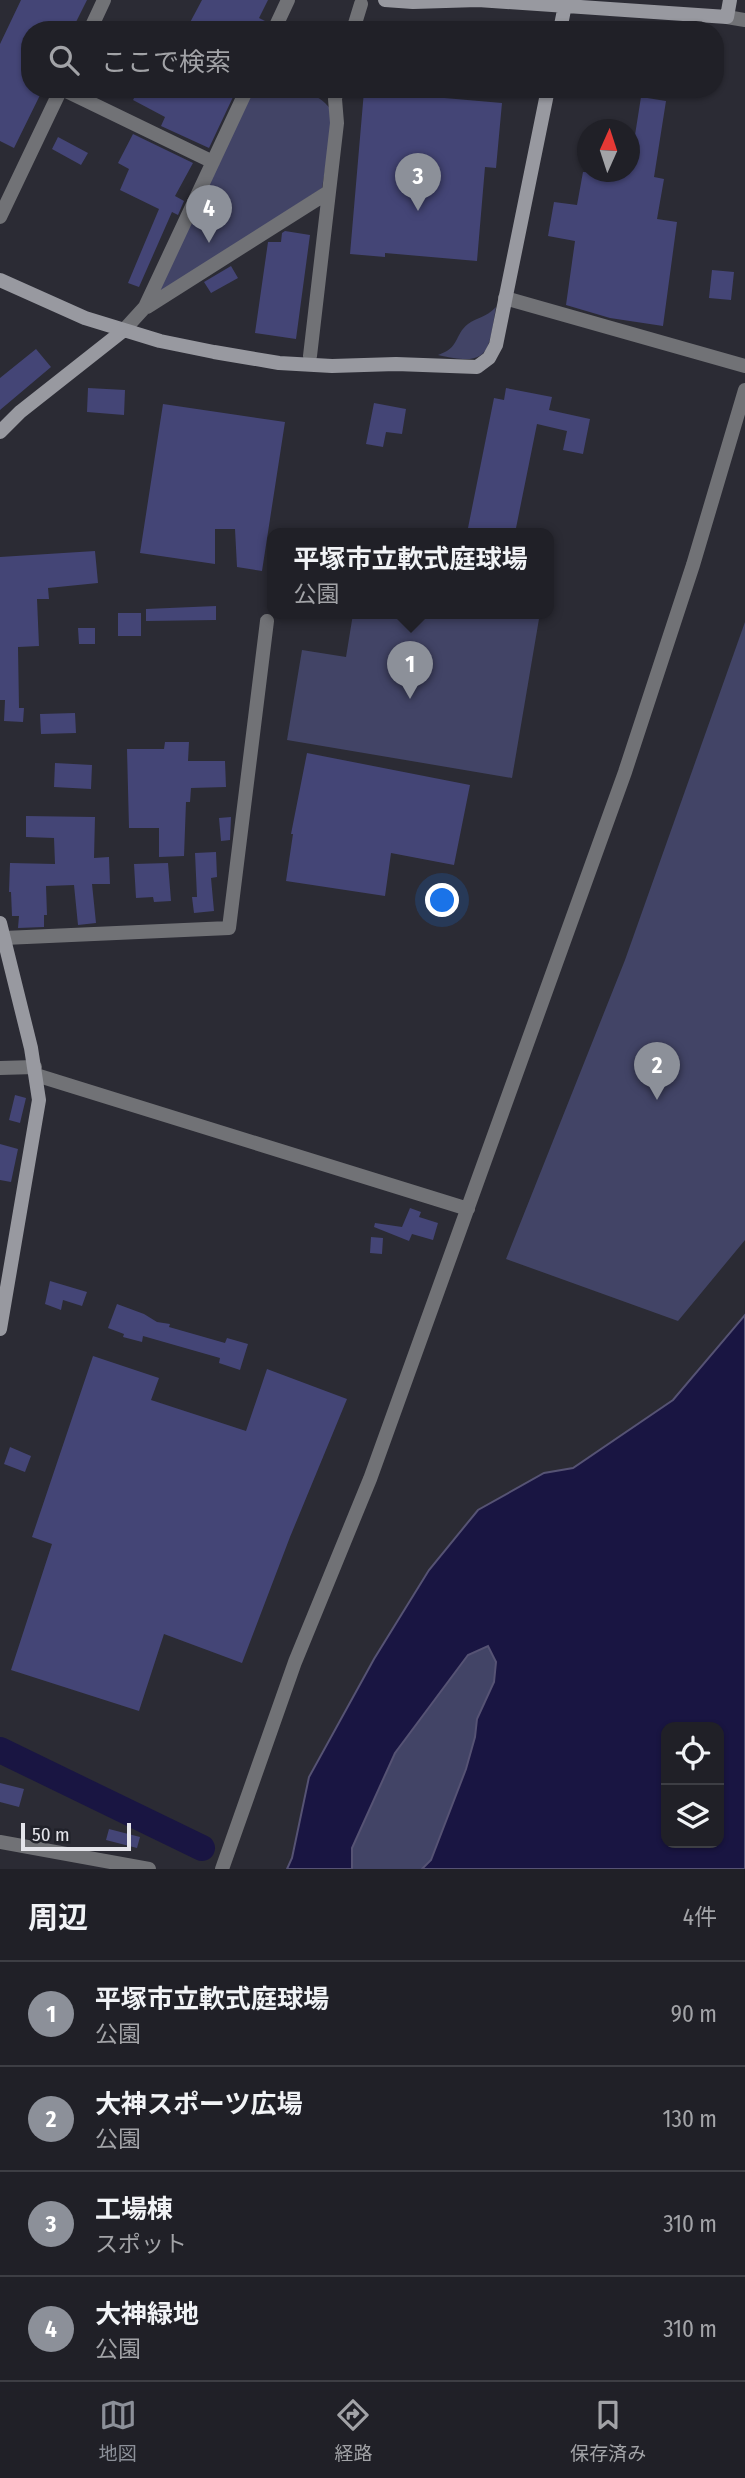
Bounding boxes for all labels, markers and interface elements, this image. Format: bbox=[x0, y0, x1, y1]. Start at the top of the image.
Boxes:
search box bbox=[21, 21, 724, 98]
icon: search bbox=[45, 41, 83, 79]
text: ここで検索 bbox=[101, 47, 231, 78]
north arrow bbox=[577, 119, 640, 182]
pin: 3 bbox=[395, 153, 441, 211]
pin: 4 bbox=[186, 185, 232, 243]
popup bbox=[267, 528, 554, 619]
text: 平塚市立軟式庭球場 bbox=[293, 544, 528, 575]
text: 公園 bbox=[293, 580, 339, 608]
pin: 1 bbox=[387, 641, 433, 699]
your location bbox=[425, 883, 459, 917]
pin: 2 bbox=[634, 1042, 680, 1100]
map controls bbox=[661, 1722, 724, 1848]
button: locate bbox=[661, 1722, 724, 1785]
button: layers bbox=[661, 1785, 724, 1848]
scale bar bbox=[21, 1820, 131, 1852]
text: 50 m bbox=[32, 1823, 70, 1846]
text: 周辺 bbox=[28, 1900, 88, 1936]
text: 4件 bbox=[683, 1903, 717, 1931]
text: 平塚市立軟式庭球場 bbox=[95, 1984, 329, 2015]
text: 1 bbox=[46, 2000, 56, 2028]
text: 90 m bbox=[671, 2000, 717, 2028]
text: 公園 bbox=[95, 2020, 141, 2048]
text: 大神スポーツ広場 bbox=[95, 2089, 302, 2120]
text: 2 bbox=[46, 2105, 56, 2133]
text: 130 m bbox=[663, 2105, 717, 2133]
text: 公園 bbox=[95, 2125, 141, 2153]
text: 工場棟 bbox=[95, 2194, 173, 2225]
text: 3 bbox=[46, 2210, 56, 2238]
text: 310 m bbox=[663, 2210, 717, 2238]
text: スポット bbox=[95, 2230, 187, 2258]
text: 大神緑地 bbox=[95, 2299, 199, 2330]
text: 4 bbox=[45, 2315, 57, 2343]
text: 310 m bbox=[663, 2315, 717, 2343]
text: 公園 bbox=[95, 2335, 141, 2363]
tab: 地図 bbox=[99, 2396, 137, 2465]
tab: 経路 bbox=[334, 2396, 372, 2465]
tab: 保存済み bbox=[570, 2396, 646, 2465]

